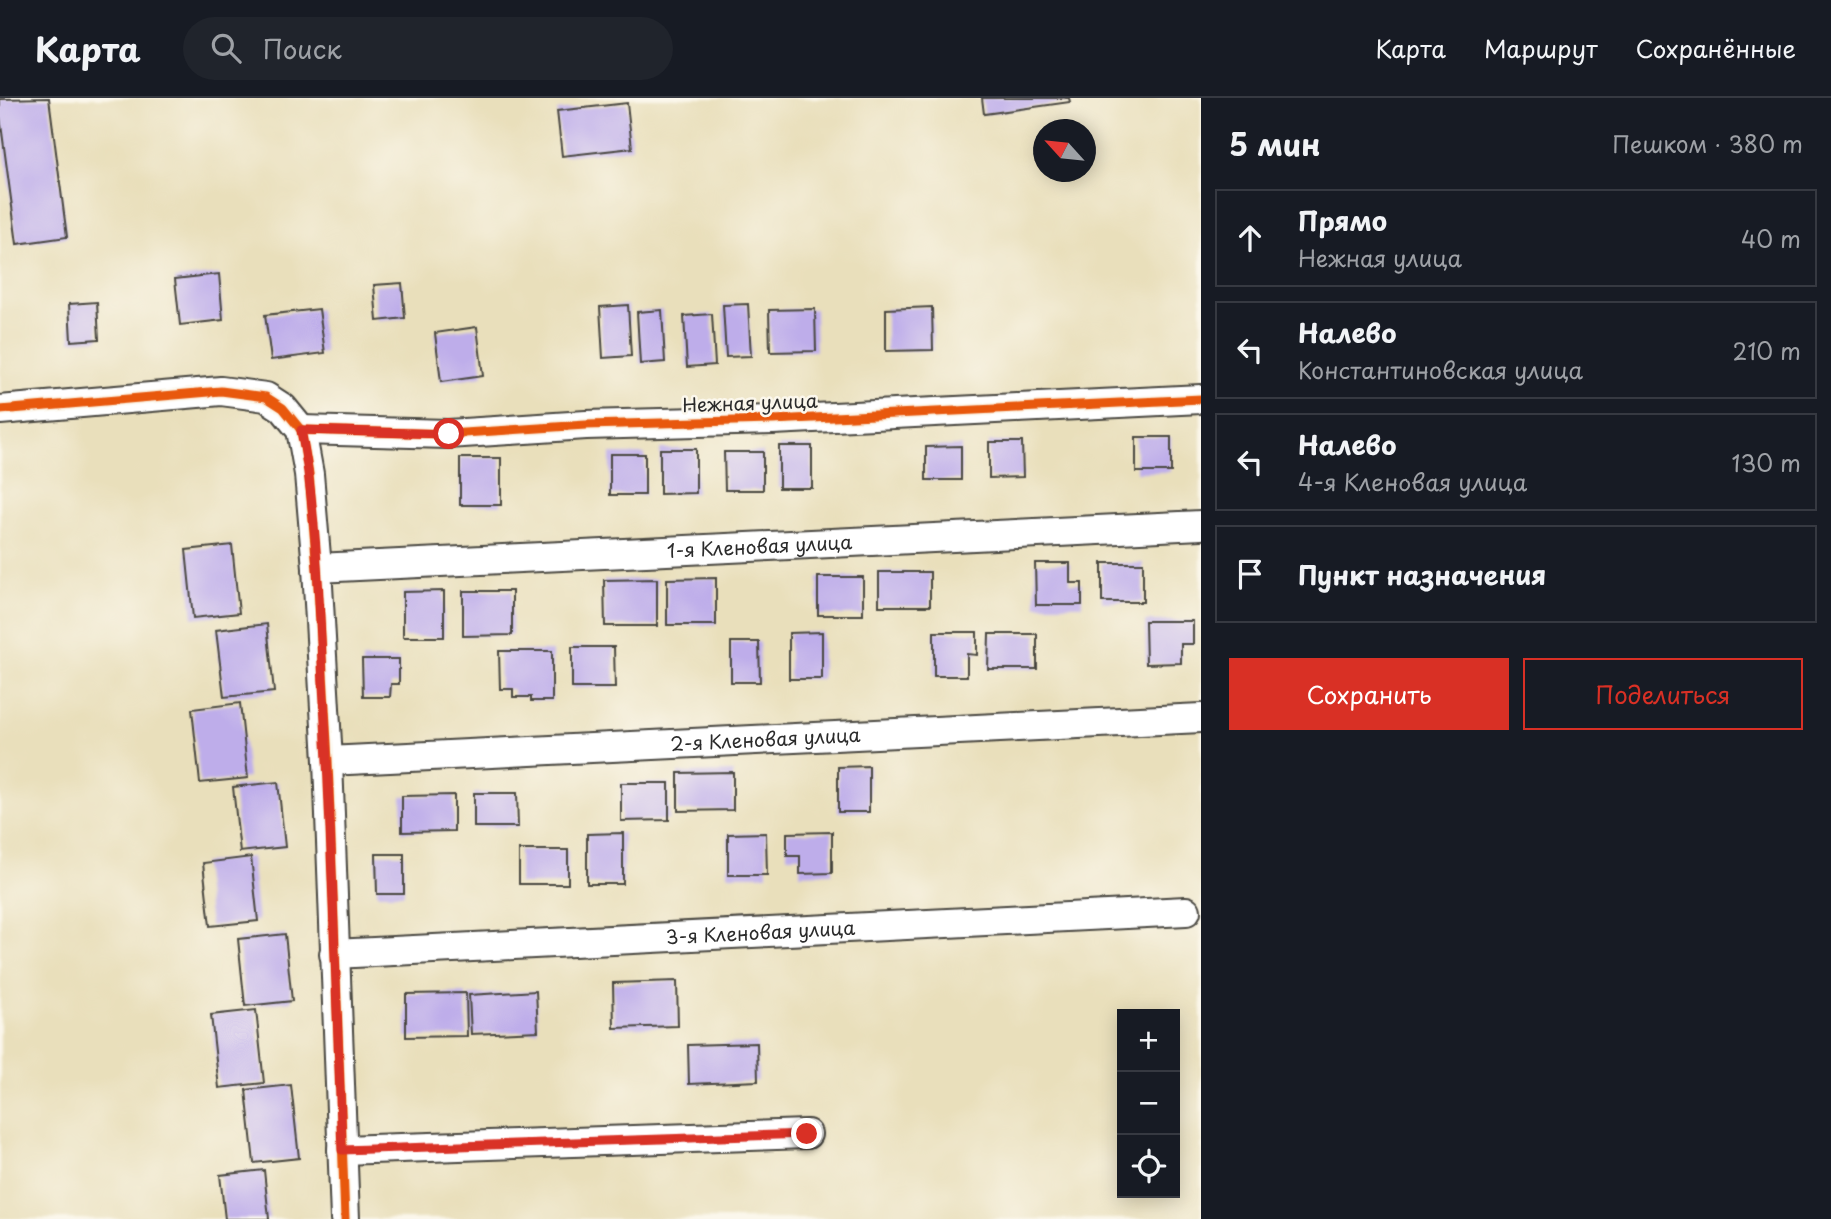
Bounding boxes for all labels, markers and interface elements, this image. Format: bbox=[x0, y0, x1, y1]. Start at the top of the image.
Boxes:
search box bbox=[183, 17, 673, 80]
text: Карта bbox=[35, 23, 141, 73]
icon: search bbox=[207, 29, 245, 67]
text: Поиск bbox=[263, 29, 342, 68]
text: Карта bbox=[1375, 30, 1446, 66]
text: Маршрут bbox=[1484, 30, 1598, 66]
text: Сохранённые bbox=[1636, 30, 1796, 66]
north arrow bbox=[1033, 119, 1096, 182]
text: 5 мин bbox=[1229, 121, 1321, 166]
text: Пешком · 380 m bbox=[1612, 126, 1803, 161]
text: Прямо bbox=[1298, 201, 1387, 240]
icon: ahead bbox=[1231, 219, 1269, 257]
text: 40 m bbox=[1741, 221, 1801, 256]
text: Нежная улица bbox=[1298, 240, 1462, 275]
text: Налево bbox=[1298, 313, 1396, 352]
icon: left bbox=[1231, 331, 1269, 369]
text: 210 m bbox=[1733, 333, 1801, 368]
text: Константиновская улица bbox=[1298, 352, 1583, 387]
street label: Нежная улица bbox=[682, 386, 818, 418]
route start bbox=[433, 418, 464, 449]
text: Налево bbox=[1298, 425, 1396, 464]
icon: left bbox=[1231, 443, 1269, 481]
text: 130 m bbox=[1731, 445, 1801, 480]
text: 4-я Кленовая улица bbox=[1298, 464, 1527, 499]
street label: 1-я Кленовая улица bbox=[666, 527, 853, 564]
icon: arrive bbox=[1231, 555, 1269, 593]
text: Пункт назначения bbox=[1298, 555, 1546, 594]
button: Сохранить bbox=[1229, 658, 1509, 730]
button: Поделиться bbox=[1523, 658, 1803, 730]
street label: 2-я Кленовая улица bbox=[670, 720, 861, 757]
street label: 3-я Кленовая улица bbox=[665, 913, 856, 950]
map controls bbox=[1117, 1009, 1180, 1198]
button: + bbox=[1117, 1009, 1180, 1072]
button: − bbox=[1117, 1072, 1180, 1135]
route end bbox=[791, 1118, 822, 1149]
button: locate bbox=[1117, 1135, 1180, 1198]

